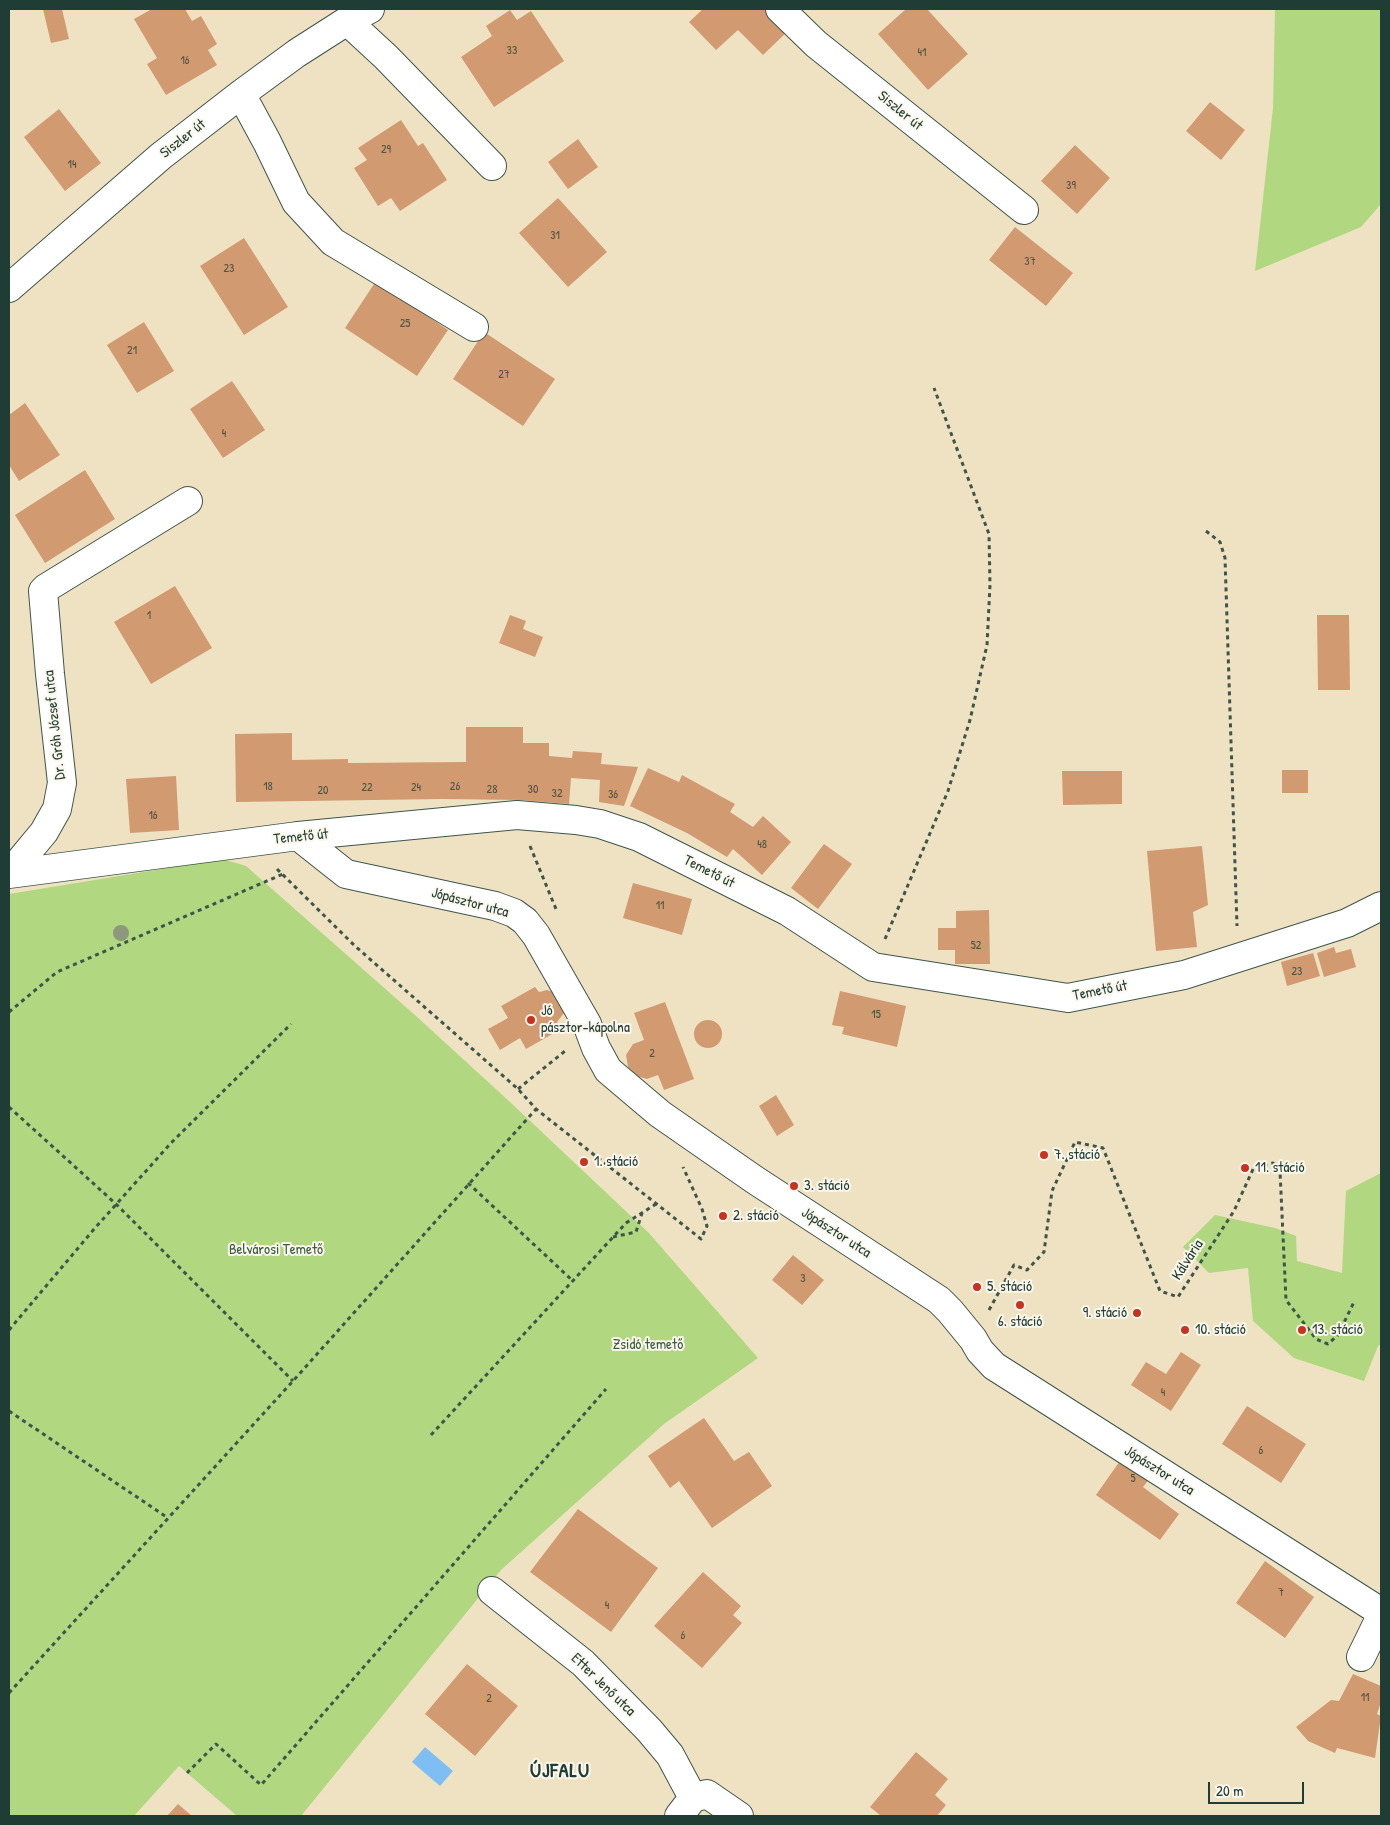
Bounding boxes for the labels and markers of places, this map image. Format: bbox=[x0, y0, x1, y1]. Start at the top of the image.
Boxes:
place label: Jó pásztor-kápolna bbox=[541, 1002, 630, 1037]
marker: Jó pásztor-kápolna bbox=[525, 1014, 537, 1026]
place label: 7. stáció bbox=[1054, 1146, 1100, 1164]
marker: 7. stáció bbox=[1038, 1149, 1050, 1161]
place label: 1. stáció bbox=[594, 1153, 638, 1171]
marker: 1. stáció bbox=[578, 1156, 590, 1168]
place label: 11. stáció bbox=[1255, 1159, 1305, 1177]
marker: 11. stáció bbox=[1239, 1162, 1251, 1174]
place label: 3. stáció bbox=[804, 1177, 849, 1195]
marker: 3. stáció bbox=[788, 1180, 800, 1192]
place label: 2. stáció bbox=[733, 1207, 779, 1225]
marker: 2. stáció bbox=[717, 1210, 729, 1222]
place label: 5. stáció bbox=[987, 1278, 1032, 1296]
marker: 5. stáció bbox=[971, 1281, 983, 1293]
marker: 6. stáció bbox=[1014, 1299, 1026, 1311]
place label: 9. stáció bbox=[1083, 1304, 1127, 1322]
marker: 9. stáció bbox=[1131, 1307, 1143, 1319]
place label: 6. stáció bbox=[998, 1313, 1042, 1331]
place label: 10. stáció bbox=[1195, 1321, 1246, 1339]
place label: 13. stáció bbox=[1312, 1321, 1363, 1339]
marker: 10. stáció bbox=[1179, 1324, 1191, 1336]
marker: 13. stáció bbox=[1296, 1324, 1308, 1336]

